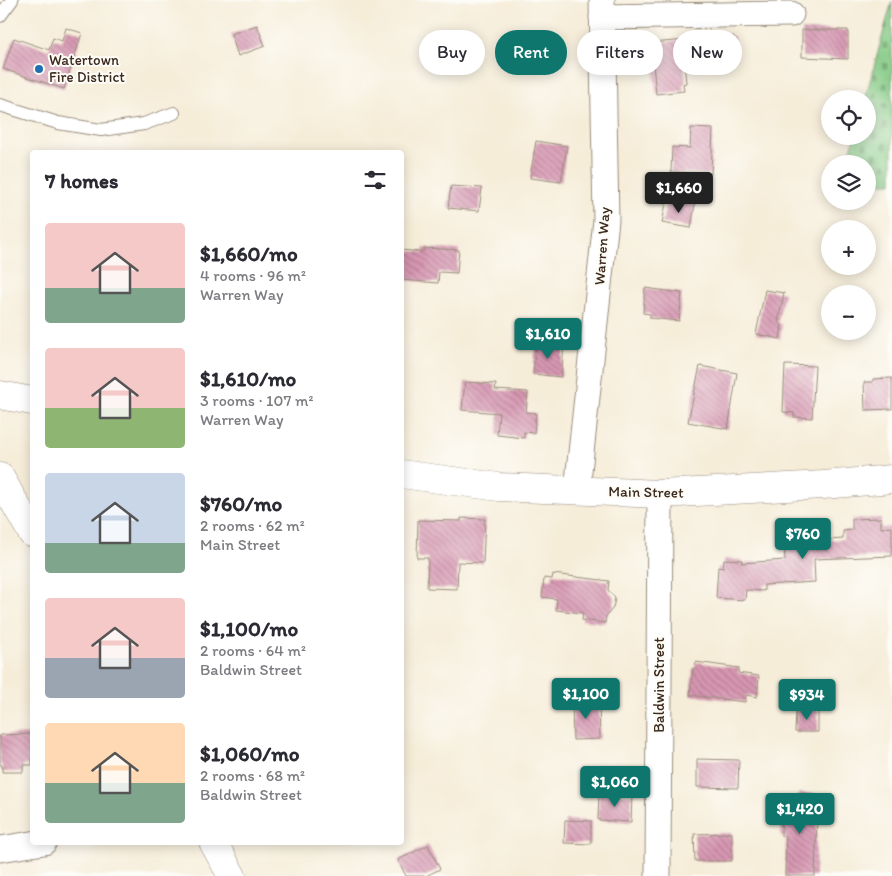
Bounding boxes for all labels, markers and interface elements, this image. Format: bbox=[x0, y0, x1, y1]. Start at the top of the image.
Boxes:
chip: Buy bbox=[419, 30, 485, 75]
chip: Rent bbox=[495, 30, 567, 75]
chip: Filters bbox=[577, 30, 663, 75]
chip: New bbox=[673, 30, 742, 75]
place label: Watertown Fire District bbox=[49, 51, 125, 86]
marker: Watertown Fire District bbox=[33, 63, 45, 75]
map controls bbox=[821, 90, 876, 340]
button: locate bbox=[821, 90, 876, 145]
button: layers bbox=[821, 155, 876, 210]
icon: filters bbox=[361, 166, 389, 194]
text: 7 homes bbox=[45, 168, 119, 193]
pin: $1,660 bbox=[638, 172, 720, 214]
text: $1,660 bbox=[656, 178, 702, 197]
street label: Warren Way bbox=[590, 206, 614, 286]
button: + bbox=[821, 220, 876, 275]
text: $1,660/mo bbox=[200, 241, 298, 266]
icon: home bbox=[85, 243, 145, 303]
text: 4 rooms · 96 m² bbox=[200, 266, 306, 285]
text: Warren Way bbox=[200, 285, 284, 304]
button: − bbox=[821, 285, 876, 340]
pin: $1,610 bbox=[507, 318, 589, 360]
text: $1,610 bbox=[525, 324, 571, 343]
text: $1,610/mo bbox=[200, 366, 296, 391]
icon: home bbox=[85, 368, 145, 428]
text: 3 rooms · 107 m² bbox=[200, 391, 313, 410]
text: Warren Way bbox=[200, 410, 284, 429]
street label: Main Street bbox=[608, 482, 684, 502]
text: $760/mo bbox=[200, 491, 282, 516]
icon: home bbox=[85, 493, 145, 553]
text: 2 rooms · 62 m² bbox=[200, 516, 305, 535]
pin: $760 bbox=[773, 518, 833, 560]
text: $760 bbox=[786, 524, 820, 543]
text: Main Street bbox=[200, 535, 280, 554]
text: $1,100/mo bbox=[200, 616, 298, 641]
icon: home bbox=[85, 618, 145, 678]
street label: Baldwin Street bbox=[650, 637, 668, 733]
text: 2 rooms · 64 m² bbox=[200, 641, 306, 660]
text: Baldwin Street bbox=[200, 660, 302, 679]
pin: $1,100 bbox=[545, 678, 627, 720]
pin: $934 bbox=[777, 678, 837, 721]
text: $1,100 bbox=[563, 684, 609, 703]
text: $934 bbox=[790, 685, 824, 704]
text: $1,060/mo bbox=[200, 741, 300, 766]
icon: home bbox=[85, 743, 145, 803]
text: 2 rooms · 68 m² bbox=[200, 766, 305, 785]
pin: $1,060 bbox=[574, 766, 656, 808]
text: $1,060 bbox=[591, 772, 639, 791]
text: Baldwin Street bbox=[200, 785, 302, 804]
pin: $1,420 bbox=[759, 792, 841, 835]
text: $1,420 bbox=[776, 799, 824, 818]

